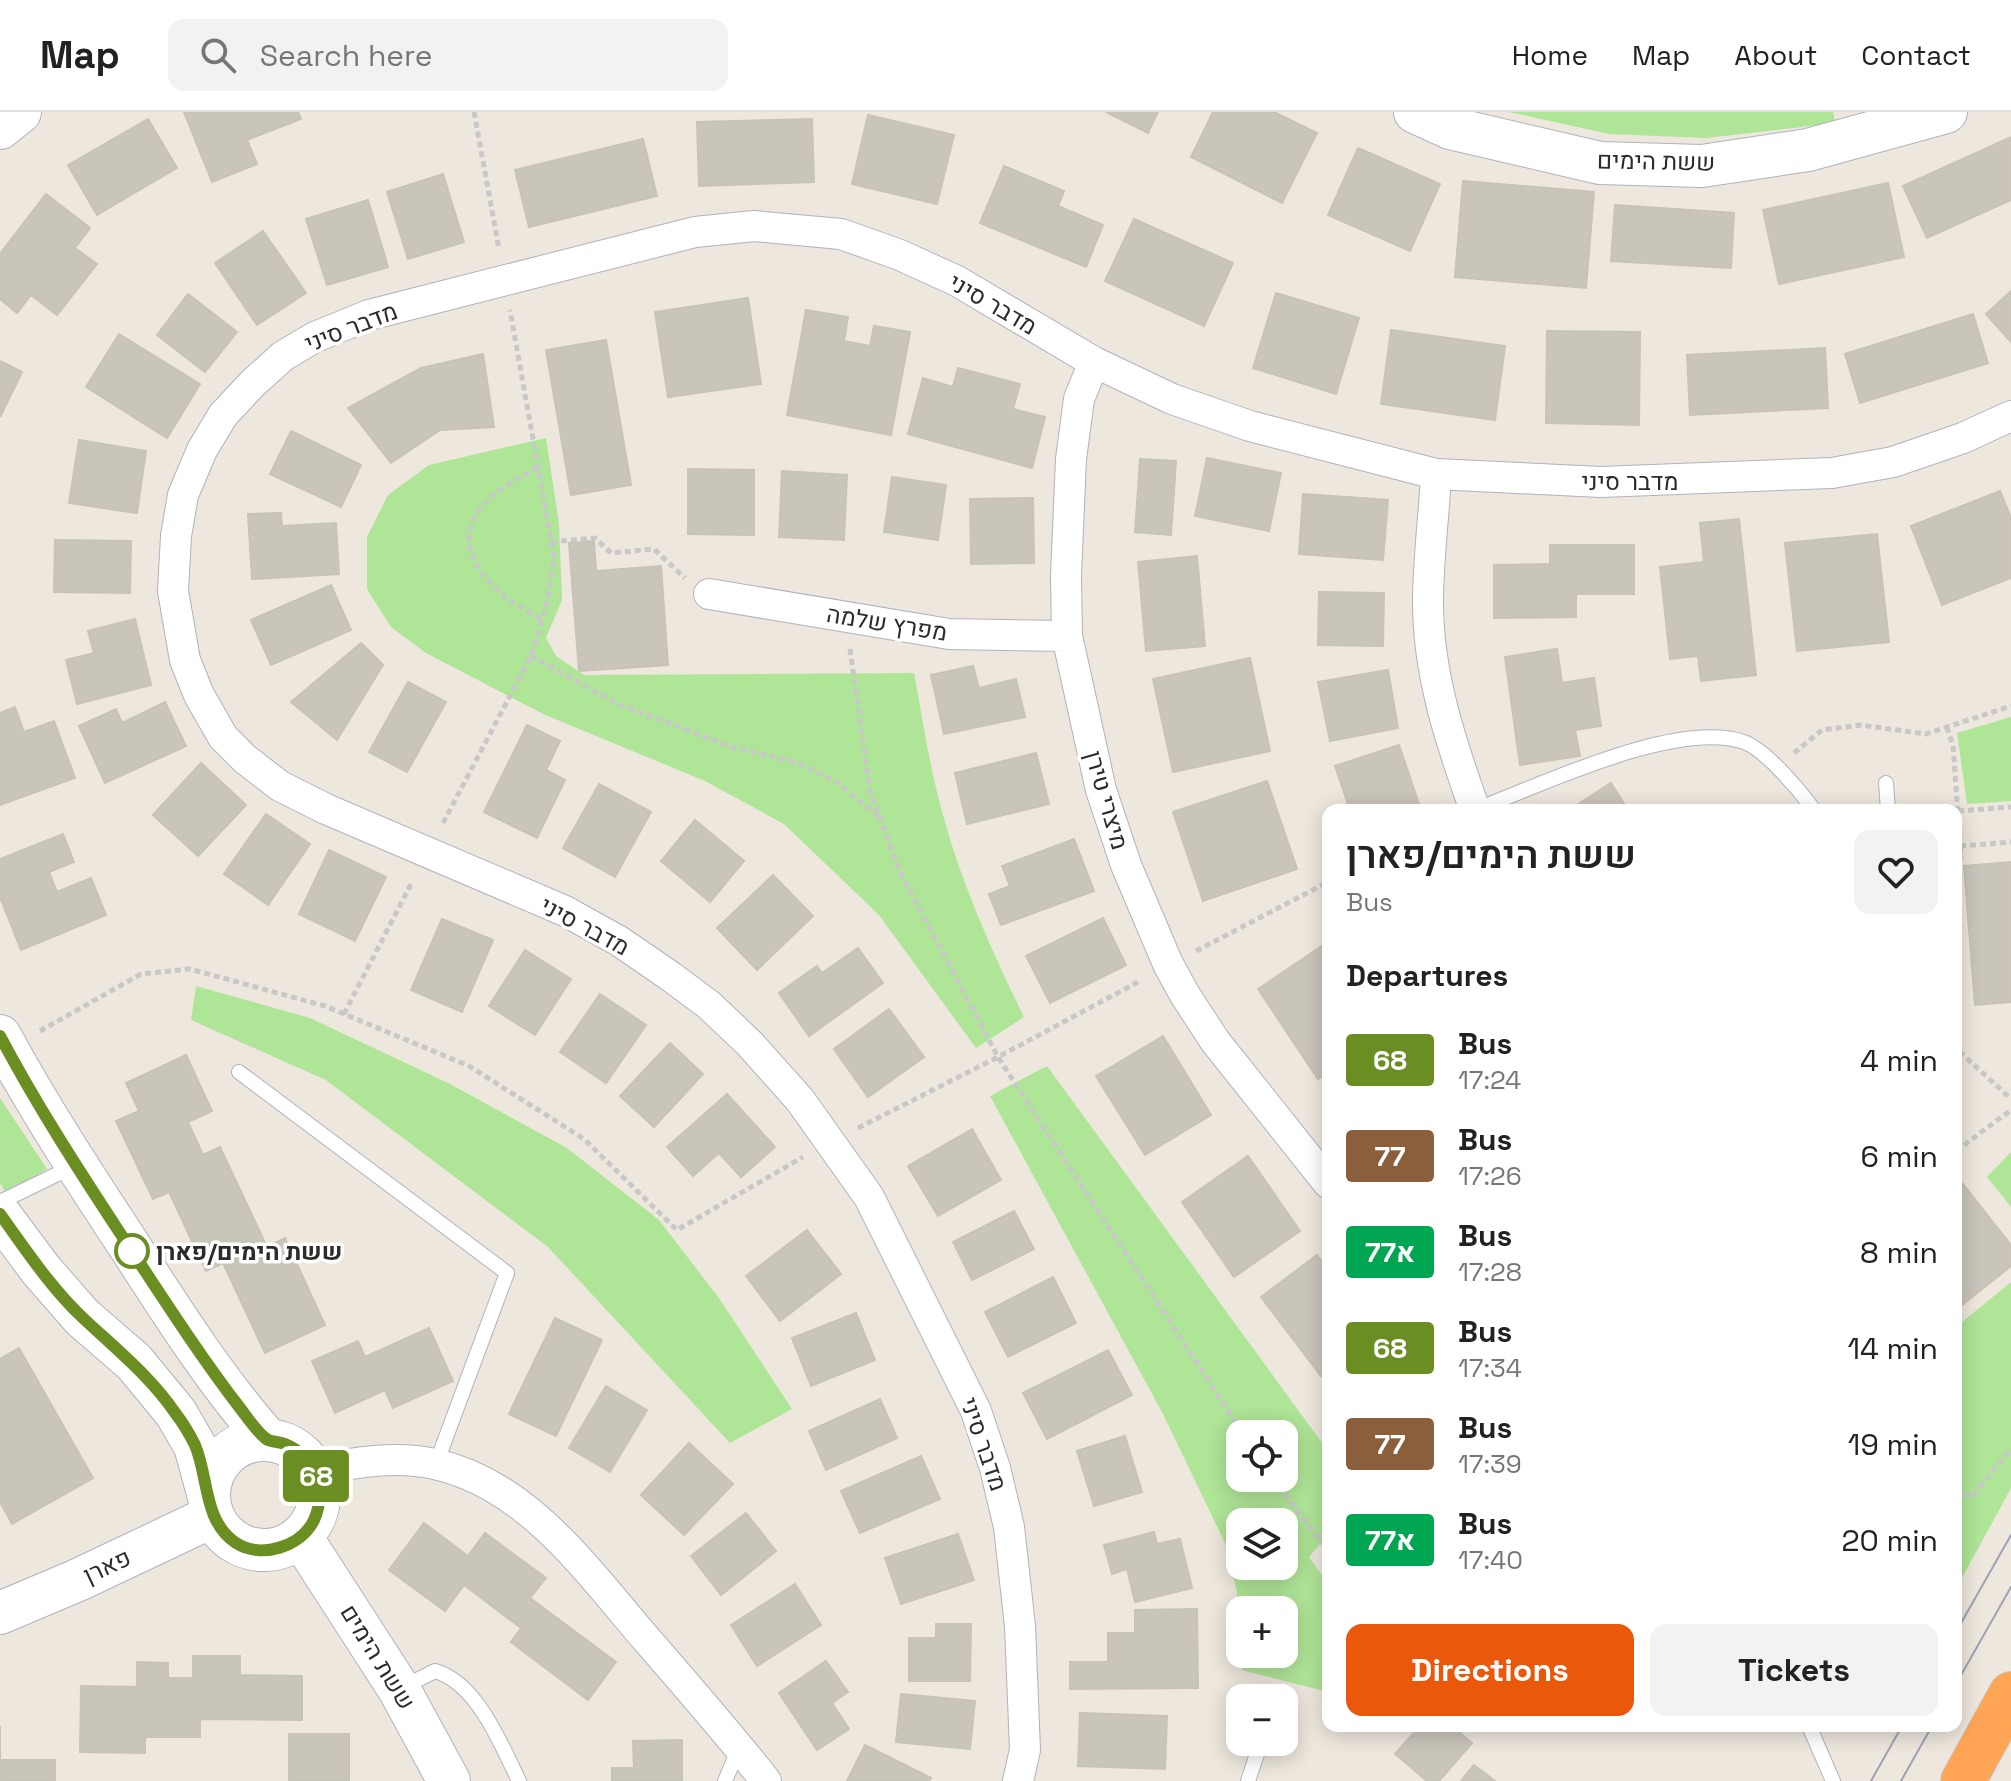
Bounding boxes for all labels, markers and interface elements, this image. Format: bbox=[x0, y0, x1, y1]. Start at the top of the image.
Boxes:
search box bbox=[168, 19, 728, 91]
text: Map bbox=[40, 31, 120, 79]
icon: search bbox=[196, 33, 240, 77]
text: Search here bbox=[260, 36, 433, 75]
text: Home bbox=[1512, 37, 1588, 73]
text: Map bbox=[1632, 37, 1690, 73]
text: About bbox=[1734, 37, 1817, 73]
text: Contact bbox=[1861, 37, 1971, 73]
street label: ששת הימים bbox=[1597, 144, 1715, 178]
street label: מדבר סיני bbox=[943, 266, 1043, 342]
street label: מדבר סיני bbox=[300, 295, 402, 359]
street label: מדבר סיני bbox=[1582, 466, 1678, 497]
street label: מפרץ שלמה bbox=[824, 598, 950, 648]
street label: מיצרי טירן bbox=[1078, 747, 1136, 853]
button: heart bbox=[1854, 830, 1938, 914]
text: ששת הימים/פארן bbox=[1346, 831, 1636, 879]
text: Bus bbox=[1346, 885, 1393, 919]
street label: מדבר סיני bbox=[535, 890, 635, 962]
text: Departures bbox=[1346, 956, 1508, 995]
text: Bus bbox=[1458, 1024, 1512, 1063]
text: 4 min bbox=[1860, 1041, 1938, 1080]
text: 68 bbox=[1373, 1042, 1407, 1078]
text: 17:24 bbox=[1458, 1063, 1521, 1097]
text: Bus bbox=[1458, 1120, 1512, 1159]
text: 6 min bbox=[1860, 1137, 1938, 1176]
text: 77 bbox=[1374, 1138, 1406, 1174]
text: 17:26 bbox=[1458, 1159, 1522, 1193]
text: Bus bbox=[1458, 1216, 1512, 1255]
text: 8 min bbox=[1860, 1233, 1938, 1272]
marker: ששת הימים/פארן bbox=[115, 1234, 149, 1268]
text: 77א bbox=[1365, 1234, 1415, 1270]
place label: ששת הימים/פארן bbox=[156, 1236, 342, 1267]
text: 17:28 bbox=[1458, 1255, 1522, 1289]
text: Bus bbox=[1458, 1312, 1512, 1351]
text: 14 min bbox=[1847, 1329, 1938, 1368]
text: 68 bbox=[1373, 1330, 1407, 1366]
text: 17:34 bbox=[1458, 1351, 1522, 1385]
street label: מדבר סיני bbox=[954, 1393, 1014, 1495]
text: Bus bbox=[1458, 1408, 1512, 1447]
map controls bbox=[1226, 1420, 1298, 1756]
button: locate bbox=[1226, 1420, 1298, 1492]
text: 19 min bbox=[1848, 1425, 1938, 1464]
text: 77 bbox=[1374, 1426, 1406, 1462]
text: 17:39 bbox=[1458, 1447, 1522, 1481]
line badge: 68 bbox=[280, 1450, 352, 1502]
text: 68 bbox=[299, 1458, 333, 1494]
text: Bus bbox=[1458, 1504, 1512, 1543]
button: layers bbox=[1226, 1508, 1298, 1580]
text: 20 min bbox=[1841, 1521, 1938, 1560]
text: 77א bbox=[1365, 1522, 1415, 1558]
street label: פארן bbox=[78, 1542, 136, 1590]
text: 17:40 bbox=[1458, 1543, 1523, 1577]
button: + bbox=[1226, 1596, 1298, 1668]
street label: ששת הימים bbox=[333, 1599, 423, 1715]
button: Directions bbox=[1346, 1624, 1634, 1716]
button: Tickets bbox=[1650, 1624, 1938, 1716]
button: − bbox=[1226, 1684, 1298, 1756]

